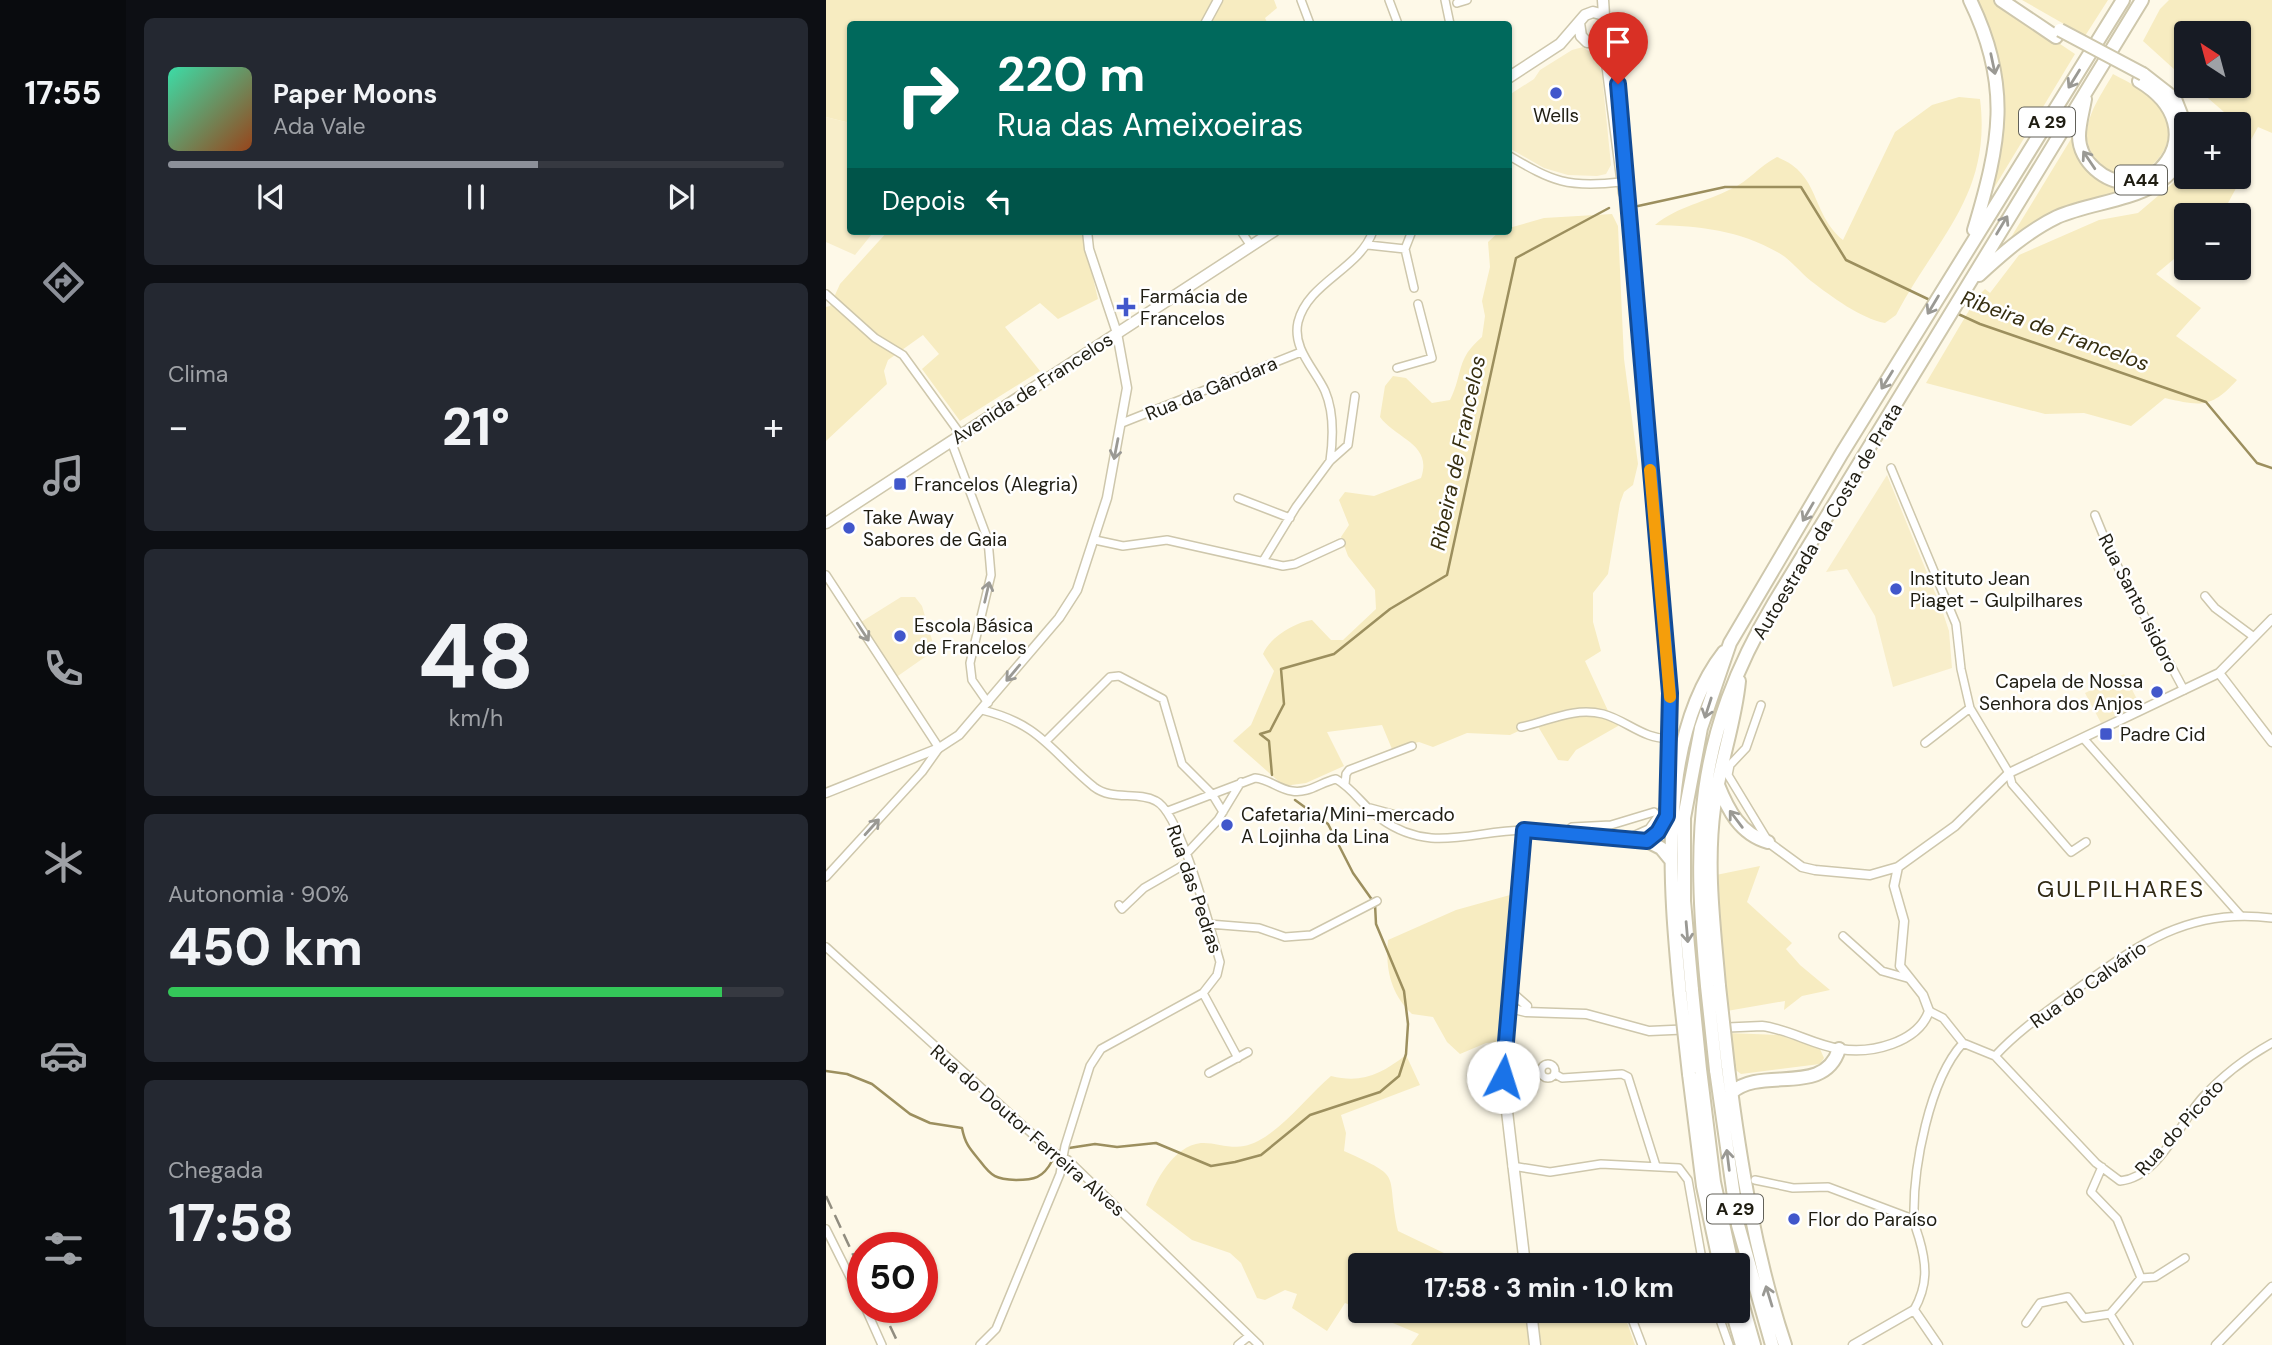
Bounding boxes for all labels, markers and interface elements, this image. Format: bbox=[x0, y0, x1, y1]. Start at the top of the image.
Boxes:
pin bbox=[1588, 12.0, 1648, 84]
north arrow bbox=[2174, 21, 2250, 98]
map controls bbox=[2174, 21, 2251, 280]
icon: arrive bbox=[1599, 23, 1637, 61]
text: 220 m bbox=[997, 42, 1145, 106]
icon: right bbox=[882, 49, 973, 140]
one-way arrow bbox=[1987, 52, 2000, 75]
one-way arrow bbox=[2067, 69, 2081, 89]
text: 17:55 bbox=[25, 72, 101, 114]
text: Paper Moons bbox=[273, 77, 437, 111]
marker: Wells bbox=[1548, 85, 1564, 101]
place label: Wells bbox=[1533, 103, 1579, 128]
text: Rua das Ameixoeiras bbox=[997, 104, 1303, 146]
road number: A 29 bbox=[2019, 107, 2075, 136]
text: Ada Vale bbox=[273, 111, 366, 141]
button: + bbox=[2174, 112, 2251, 189]
one-way arrow bbox=[2082, 151, 2096, 170]
road number: A44 bbox=[2115, 166, 2167, 195]
icon: previous bbox=[252, 178, 290, 216]
icon: pause bbox=[457, 178, 495, 216]
icon: next bbox=[662, 178, 700, 216]
icon: left bbox=[980, 182, 1018, 220]
text: Depois bbox=[882, 184, 966, 218]
button: − bbox=[2174, 203, 2251, 280]
one-way arrow bbox=[1995, 216, 2009, 236]
icon: directions bbox=[39, 258, 88, 307]
place label: Farmácia de Francelos bbox=[1140, 284, 1248, 331]
water label: Ribeira de Francelos bbox=[1957, 284, 2153, 378]
one-way arrow bbox=[1926, 294, 1940, 314]
marker: Farmácia de Francelos bbox=[1118, 299, 1134, 315]
street label: Avenida de Francelos bbox=[947, 327, 1118, 450]
street label: Rua da Gândara bbox=[1142, 351, 1281, 426]
water label: Ribeira de Francelos bbox=[1424, 353, 1492, 553]
text: Clima bbox=[168, 359, 228, 389]
one-way arrow bbox=[1880, 370, 1894, 390]
text: 21° bbox=[442, 393, 510, 461]
street label: Autoestrada da Costa de Prata bbox=[1747, 398, 1908, 644]
text: − bbox=[168, 402, 189, 452]
text: + bbox=[763, 402, 784, 452]
one-way arrow bbox=[1109, 437, 1123, 460]
icon: music bbox=[39, 451, 88, 500]
place label: Francelos (Alegria) bbox=[914, 472, 1078, 497]
marker: Francelos (Alegria) bbox=[892, 476, 908, 492]
one-way arrow bbox=[1800, 501, 1814, 521]
place label: Take Away Sabores de Gaia bbox=[863, 505, 1007, 552]
marker: Take Away Sabores de Gaia bbox=[841, 520, 857, 536]
street label: Rua Santo Isidoro bbox=[2093, 529, 2184, 677]
place label: Instituto Jean Piaget - Gulpilhares bbox=[1910, 566, 2083, 613]
one-way arrow bbox=[980, 581, 994, 604]
marker: Instituto Jean Piaget - Gulpilhares bbox=[1888, 581, 1904, 597]
text: 48 bbox=[418, 598, 534, 716]
place label: Escola Básica de Francelos bbox=[914, 613, 1033, 660]
one-way arrow bbox=[856, 622, 871, 641]
marker: Escola Básica de Francelos bbox=[892, 628, 908, 644]
icon: phone bbox=[39, 644, 88, 693]
one-way arrow bbox=[1005, 664, 1021, 682]
place label: Capela de Nossa Senhora dos Anjos bbox=[1979, 669, 2143, 716]
marker: Capela de Nossa Senhora dos Anjos bbox=[2149, 684, 2165, 700]
one-way arrow bbox=[1700, 696, 1713, 718]
text: km/h bbox=[449, 703, 503, 733]
place label: Padre Cid bbox=[2120, 722, 2205, 747]
marker: Padre Cid bbox=[2098, 726, 2114, 742]
place label: Cafetaria/Mini-mercado A Lojinha da Lina bbox=[1241, 802, 1455, 849]
one-way arrow bbox=[1729, 810, 1743, 829]
marker: Cafetaria/Mini-mercado A Lojinha da Lina bbox=[1219, 817, 1235, 833]
one-way arrow bbox=[864, 818, 880, 836]
street label: Rua das Pedras bbox=[1161, 822, 1228, 957]
icon: climate bbox=[39, 838, 88, 887]
district label: GULPILHARES bbox=[2037, 874, 2205, 904]
text: Autonomia · 90% bbox=[168, 879, 349, 909]
text: 450 km bbox=[168, 913, 363, 981]
one-way arrow bbox=[1680, 920, 1693, 943]
street label: Rua do Calvário bbox=[2025, 935, 2151, 1034]
icon: car bbox=[39, 1031, 88, 1080]
street label: Rua do Doutor Ferreira Alves bbox=[925, 1039, 1130, 1222]
position arrow bbox=[1466, 1040, 1540, 1114]
street label: Rua do Picoto bbox=[2129, 1074, 2229, 1181]
one-way arrow bbox=[1721, 1149, 1734, 1172]
text: Chegada bbox=[168, 1155, 263, 1185]
text: 17:58 bbox=[168, 1189, 294, 1257]
road number: A 29 bbox=[1707, 1194, 1763, 1224]
place label: Flor do Paraíso bbox=[1808, 1207, 1937, 1232]
marker: Flor do Paraíso bbox=[1786, 1211, 1802, 1227]
icon: filters bbox=[39, 1224, 88, 1273]
speed limit sign: 50 bbox=[847, 1232, 938, 1323]
text: 17:58 · 3 min · 1.0 km bbox=[1424, 1271, 1674, 1305]
one-way arrow bbox=[1762, 1285, 1774, 1307]

